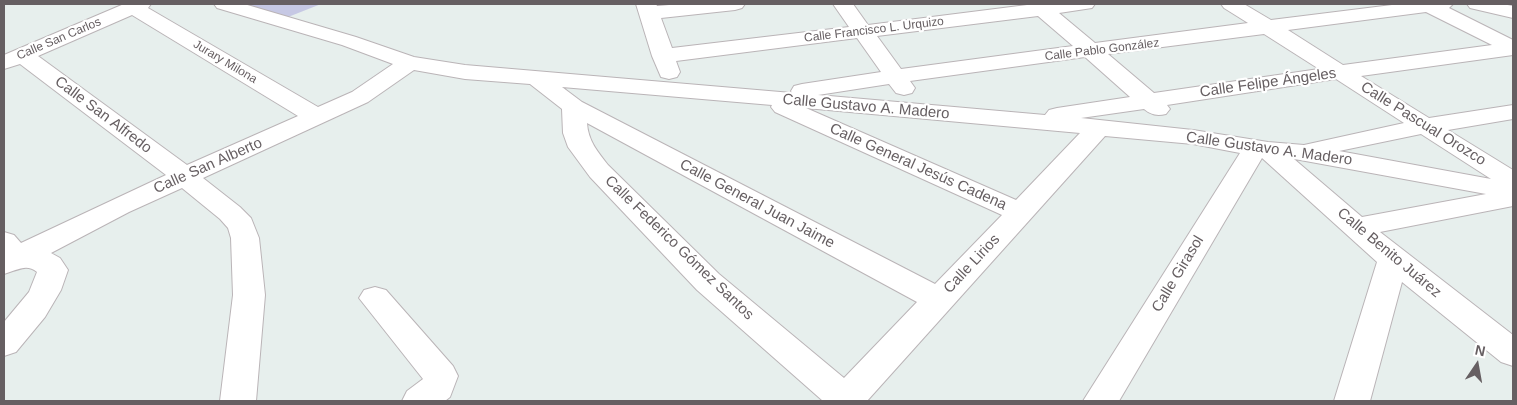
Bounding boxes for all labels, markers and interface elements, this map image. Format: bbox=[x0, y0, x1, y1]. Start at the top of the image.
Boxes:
street label: Calle Francisco L. Urquizo bbox=[803, 14, 945, 46]
street label: Calle San Carlos bbox=[15, 15, 103, 63]
street label: Calle Pablo González bbox=[1044, 36, 1160, 64]
street label: Jurary Milona bbox=[190, 37, 260, 87]
street label: Calle Felipe Ángeles bbox=[1199, 65, 1337, 101]
street label: Calle San Alfredo bbox=[51, 73, 155, 157]
street label: Calle Pascual Orozco bbox=[1357, 78, 1489, 170]
street label: Calle Gustavo A. Madero bbox=[782, 91, 950, 123]
street label: Calle General Jesús Cadena bbox=[827, 120, 1009, 214]
street label: Calle Gustavo A. Madero bbox=[1185, 128, 1353, 170]
street label: Calle San Alberto bbox=[151, 134, 265, 198]
street label: Calle General Juan Jaime bbox=[677, 156, 837, 252]
street label: Calle Federico Gómez Santos bbox=[601, 172, 757, 324]
street label: Calle Benito Juárez bbox=[1333, 204, 1445, 302]
street label: Calle Lirios bbox=[940, 231, 1004, 297]
street label: Calle Girasol bbox=[1148, 233, 1208, 315]
north arrow bbox=[1452, 340, 1502, 390]
text: N bbox=[1474, 341, 1487, 359]

